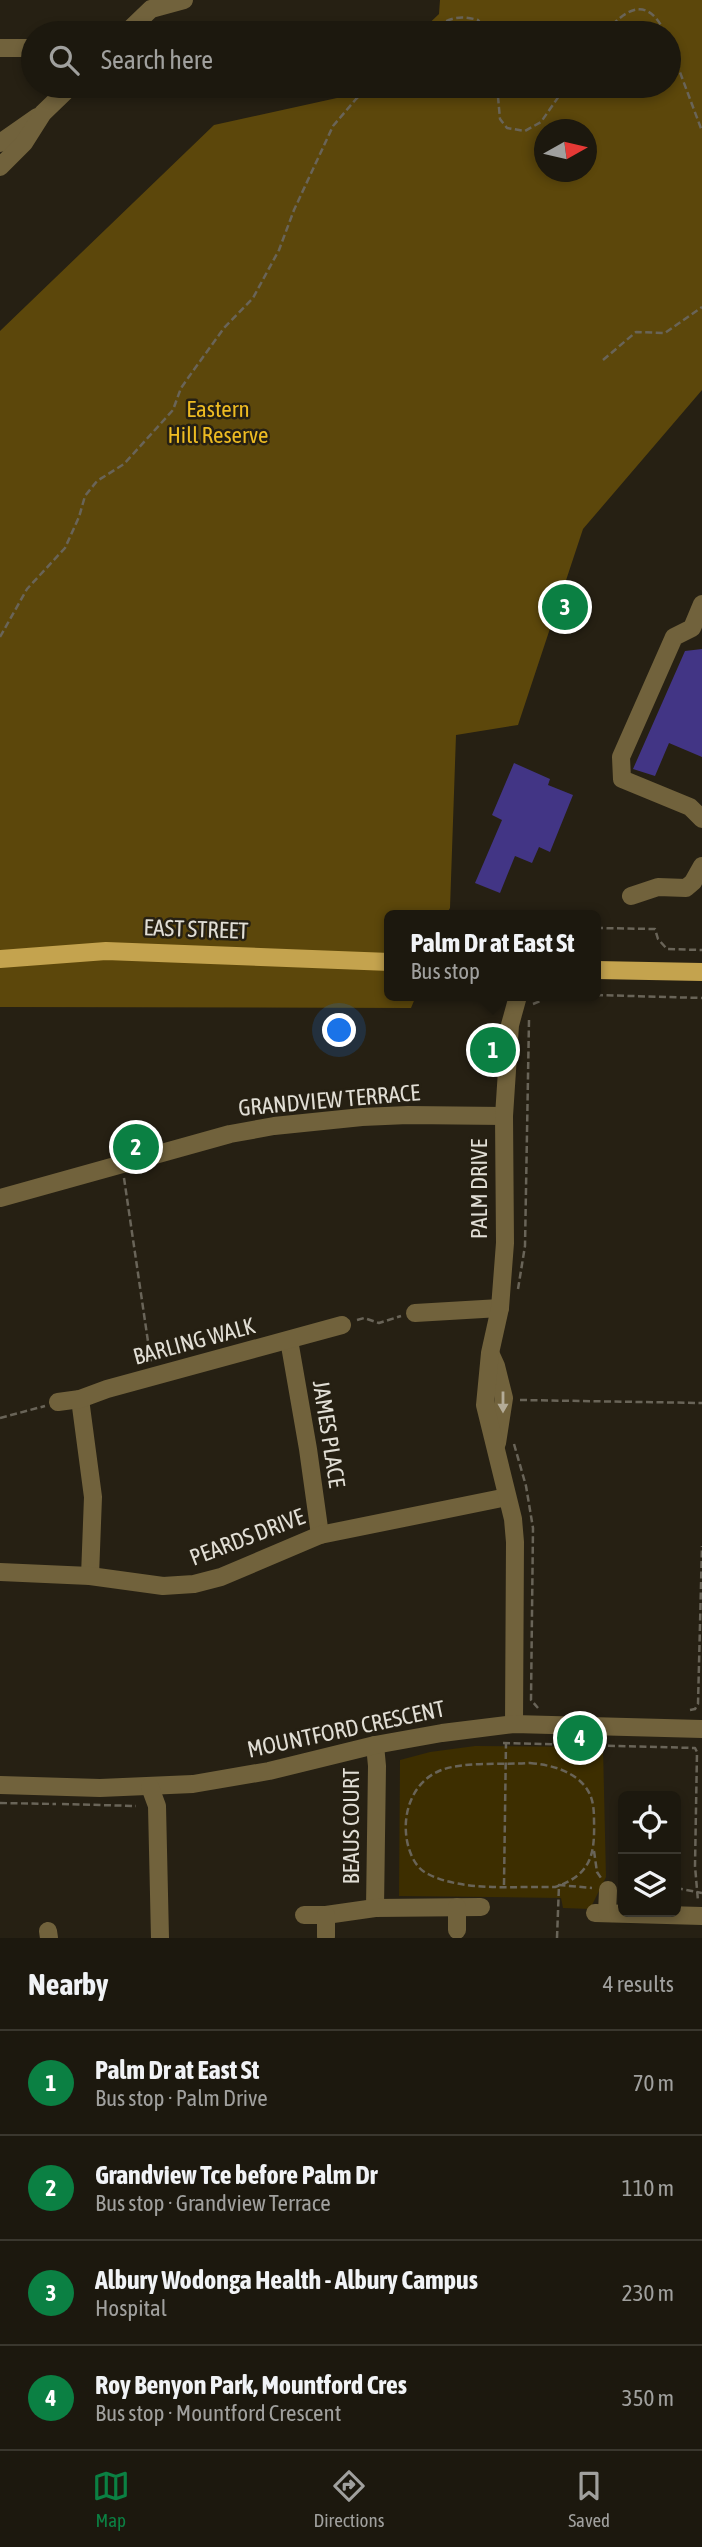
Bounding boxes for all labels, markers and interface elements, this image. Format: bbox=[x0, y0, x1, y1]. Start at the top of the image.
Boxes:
search box bbox=[21, 21, 681, 98]
icon: search bbox=[45, 41, 83, 79]
text: Search here bbox=[101, 45, 213, 75]
north arrow bbox=[534, 119, 597, 182]
park label: Eastern Hill Reserve bbox=[168, 396, 268, 448]
pin: 3 bbox=[542, 581, 588, 633]
popup bbox=[384, 910, 601, 1001]
street label: EAST STREET bbox=[143, 914, 249, 944]
text: Palm Dr at East St bbox=[410, 928, 575, 958]
text: Bus stop bbox=[410, 958, 480, 984]
your location bbox=[322, 1013, 356, 1047]
pin: 1 bbox=[470, 1024, 516, 1076]
street label: GRANDVIEW TERRACE bbox=[237, 1079, 421, 1121]
pin: 2 bbox=[113, 1121, 159, 1173]
street label: PALM DRIVE bbox=[466, 1139, 492, 1239]
street label: BARLING WALK bbox=[130, 1312, 258, 1370]
street label: JAMES PLACE bbox=[308, 1379, 350, 1490]
one-way arrow bbox=[497, 1391, 508, 1413]
street label: PEARDS DRIVE bbox=[186, 1503, 308, 1571]
street label: MOUNTFORD CRESCENT bbox=[245, 1695, 447, 1763]
pin: 4 bbox=[557, 1712, 603, 1764]
street label: BEAUS COURT bbox=[338, 1768, 364, 1884]
map controls bbox=[618, 1791, 681, 1917]
button: locate bbox=[618, 1791, 681, 1854]
button: layers bbox=[618, 1854, 681, 1917]
text: Nearby bbox=[28, 1967, 108, 2001]
text: 4 results bbox=[603, 1971, 674, 1997]
text: Palm Dr at East St bbox=[95, 2055, 259, 2085]
text: 1 bbox=[46, 2070, 56, 2096]
text: 70 m bbox=[633, 2070, 674, 2096]
text: Bus stop · Palm Drive bbox=[95, 2085, 268, 2111]
text: Grandview Tce before Palm Dr bbox=[95, 2160, 377, 2190]
text: 2 bbox=[46, 2175, 56, 2201]
text: 110 m bbox=[622, 2175, 674, 2201]
text: Bus stop · Grandview Terrace bbox=[95, 2190, 331, 2216]
text: Albury Wodonga Health - Albury Campus bbox=[95, 2265, 478, 2295]
text: 3 bbox=[46, 2280, 56, 2306]
text: 230 m bbox=[622, 2280, 674, 2306]
text: Hospital bbox=[95, 2295, 167, 2321]
text: Roy Benyon Park, Mountford Cres bbox=[95, 2370, 407, 2400]
text: 4 bbox=[46, 2385, 56, 2411]
text: 350 m bbox=[622, 2385, 674, 2411]
text: Bus stop · Mountford Crescent bbox=[95, 2400, 341, 2426]
tab: Map bbox=[92, 2467, 130, 2531]
tab: Directions bbox=[314, 2467, 384, 2531]
tab: Saved bbox=[568, 2467, 610, 2531]

